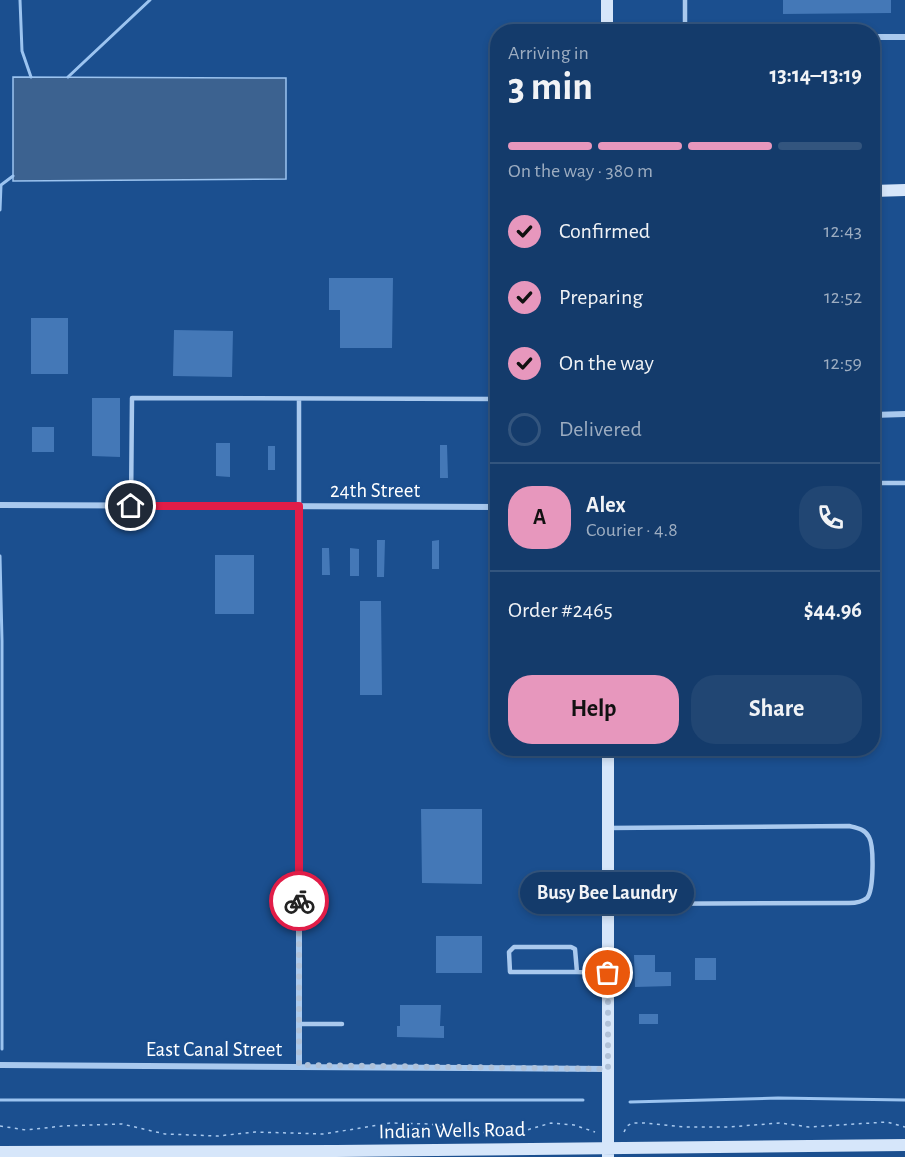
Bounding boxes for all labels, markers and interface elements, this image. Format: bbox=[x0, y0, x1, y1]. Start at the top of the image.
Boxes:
text: Arriving in bbox=[508, 43, 589, 63]
text: 13:14–13:19 bbox=[769, 64, 862, 86]
text: 3 min bbox=[508, 68, 593, 107]
text: On the way · 380 m bbox=[508, 161, 653, 181]
icon: check bbox=[508, 215, 541, 248]
text: Confirmed bbox=[559, 220, 650, 242]
text: 12:43 bbox=[824, 221, 862, 241]
icon: check bbox=[508, 281, 541, 314]
text: Preparing bbox=[559, 286, 643, 308]
text: 12:52 bbox=[824, 287, 862, 307]
icon: check bbox=[508, 347, 541, 380]
text: On the way bbox=[559, 352, 654, 374]
text: 12:59 bbox=[824, 353, 862, 373]
text: Delivered bbox=[559, 418, 642, 440]
pin bbox=[105, 480, 156, 531]
street label: 24th Street bbox=[330, 480, 420, 501]
button: phone bbox=[799, 486, 862, 549]
icon: home bbox=[114, 489, 147, 522]
text: Alex bbox=[586, 494, 626, 516]
text: A bbox=[533, 506, 546, 528]
text: Courier · 4.8 bbox=[586, 520, 678, 540]
text: Order #2465 bbox=[508, 599, 613, 621]
text: $44.96 bbox=[804, 599, 862, 621]
button: Help bbox=[508, 675, 679, 744]
button: Share bbox=[691, 675, 862, 744]
courier bbox=[269, 871, 329, 931]
callout: Busy Bee Laundry bbox=[521, 871, 695, 913]
text: Busy Bee Laundry bbox=[537, 883, 677, 903]
icon: bike bbox=[283, 885, 316, 918]
pin bbox=[582, 947, 633, 998]
icon: bag bbox=[591, 956, 624, 989]
street label: East Canal Street bbox=[146, 1039, 282, 1060]
street label: Indian Wells Road bbox=[378, 1119, 526, 1142]

